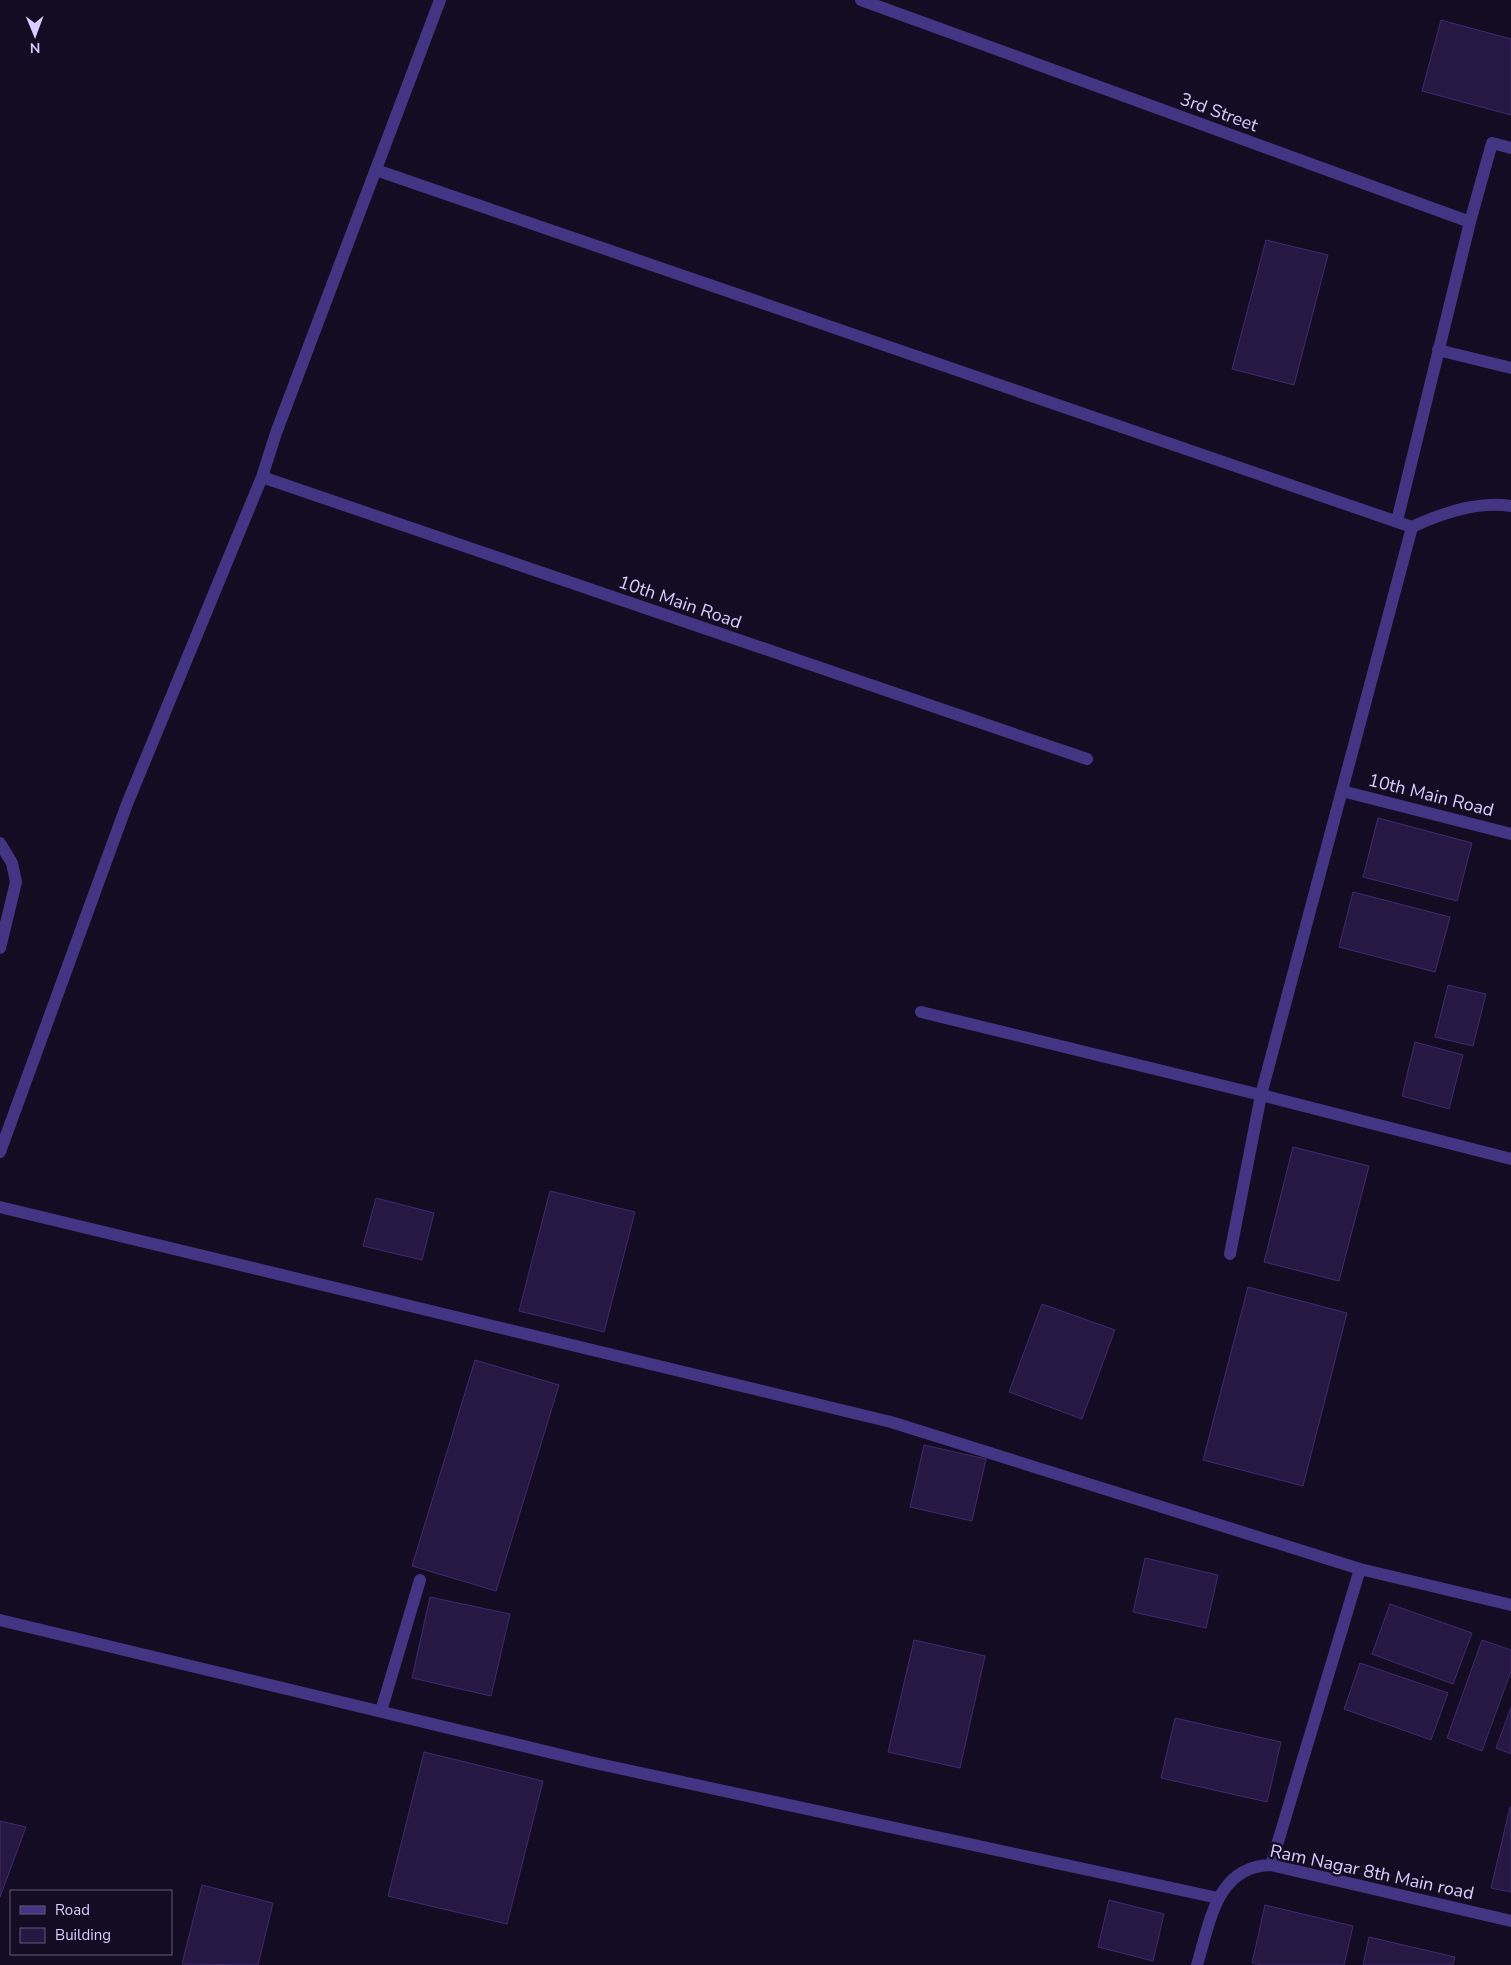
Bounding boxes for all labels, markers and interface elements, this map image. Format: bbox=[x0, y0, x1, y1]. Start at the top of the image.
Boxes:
north arrow bbox=[10, 10, 60, 60]
text: N bbox=[30, 38, 41, 57]
street label: 3rd Street bbox=[1177, 87, 1262, 137]
street label: 10th Main Road bbox=[615, 570, 745, 634]
street label: 10th Main Road bbox=[1366, 768, 1496, 822]
street label: Ram Nagar 8th Main road bbox=[1268, 1839, 1476, 1905]
legend bbox=[10, 1890, 172, 1955]
text: Road bbox=[55, 1900, 90, 1920]
text: Building bbox=[55, 1925, 111, 1945]

